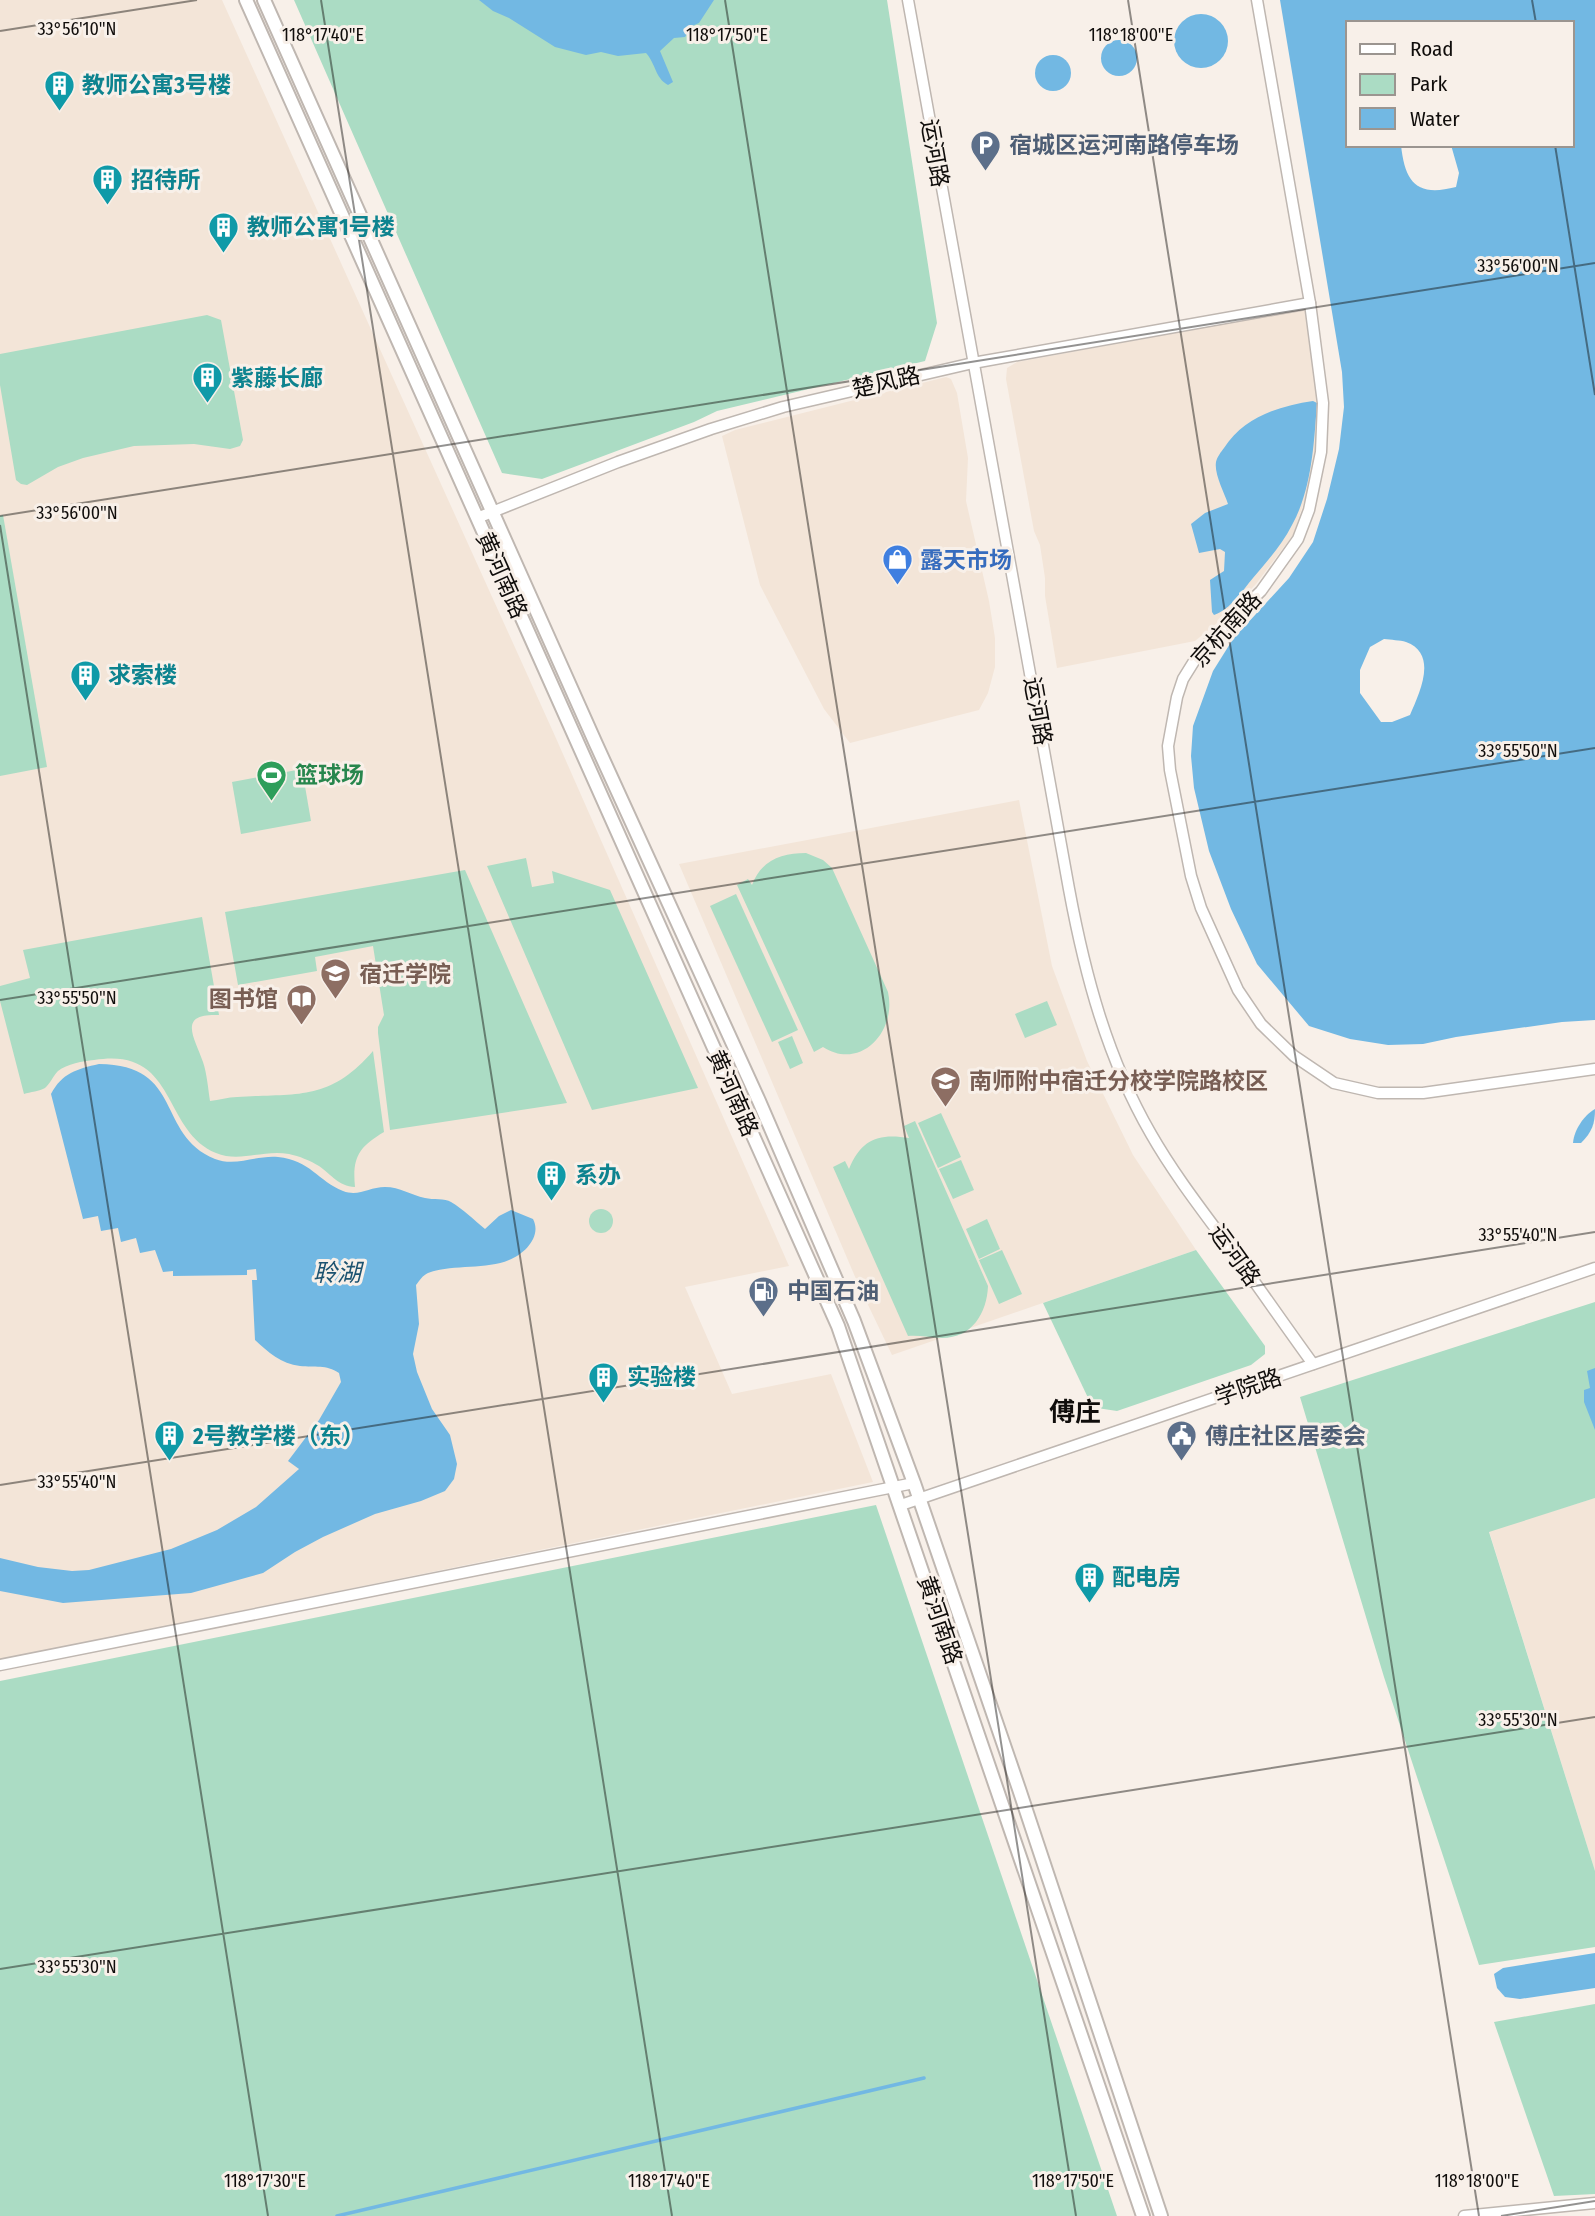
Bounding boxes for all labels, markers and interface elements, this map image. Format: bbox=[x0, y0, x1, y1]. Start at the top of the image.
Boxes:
text: 33°56'10"N bbox=[37, 18, 117, 40]
legend bbox=[1346, 21, 1574, 147]
text: 118°17'40"E bbox=[282, 24, 364, 46]
text: 118°17'50"E bbox=[686, 24, 768, 46]
text: 118°18'00"E bbox=[1089, 24, 1173, 46]
text: Road bbox=[1410, 36, 1454, 62]
building icon: 教师公寓3号楼 bbox=[42, 68, 76, 112]
place label: 教师公寓3号楼 bbox=[82, 71, 231, 99]
text: Park bbox=[1410, 71, 1448, 97]
text: Water bbox=[1410, 106, 1460, 132]
street label: 运河路 bbox=[915, 117, 955, 189]
parking icon: 宿城区运河南路停车场 bbox=[969, 128, 1003, 172]
place label: 宿城区运河南路停车场 bbox=[1009, 131, 1239, 159]
building icon: 招待所 bbox=[91, 163, 125, 207]
place label: 招待所 bbox=[131, 166, 200, 194]
building icon: 教师公寓1号楼 bbox=[207, 210, 241, 254]
place label: 教师公寓1号楼 bbox=[247, 213, 395, 241]
text: 33°56'00"N bbox=[1477, 255, 1559, 277]
building icon: 紫藤长廊 bbox=[191, 361, 225, 405]
street label: 楚风路 bbox=[849, 361, 923, 403]
place label: 紫藤长廊 bbox=[231, 364, 323, 392]
text: 33°56'00"N bbox=[36, 502, 118, 524]
street label: 黄河南路 bbox=[471, 527, 533, 623]
shop icon: 露天市场 bbox=[880, 543, 914, 587]
place label: 露天市场 bbox=[920, 546, 1012, 574]
street label: 京杭南路 bbox=[1185, 585, 1267, 673]
building icon: 求索楼 bbox=[68, 658, 102, 702]
place label: 求索楼 bbox=[108, 661, 177, 689]
street label: 运河路 bbox=[1018, 675, 1058, 747]
text: 33°55'50"N bbox=[1478, 740, 1558, 762]
sports icon: 篮球场 bbox=[255, 758, 289, 802]
place label: 篮球场 bbox=[295, 761, 364, 789]
school or university icon: 宿迁学院 bbox=[319, 957, 353, 1001]
place label: 宿迁学院 bbox=[359, 960, 451, 988]
library icon: 图书馆 bbox=[284, 982, 318, 1026]
place label: 图书馆 bbox=[209, 985, 278, 1013]
text: 33°55'50"N bbox=[37, 987, 117, 1009]
street label: 黄河南路 bbox=[702, 1045, 764, 1141]
school or university icon: 南师附中宿迁分校学院路校区 bbox=[929, 1064, 963, 1108]
place label: 南师附中宿迁分校学院路校区 bbox=[969, 1067, 1268, 1095]
building icon: 系办 bbox=[535, 1158, 569, 1202]
place label: 系办 bbox=[575, 1161, 621, 1189]
street label: 运河路 bbox=[1203, 1219, 1267, 1291]
text: 33°55'40"N bbox=[1478, 1224, 1558, 1246]
water label: 聆湖 bbox=[313, 1259, 365, 1287]
fuel station icon: 中国石油 bbox=[747, 1274, 781, 1318]
place label: 中国石油 bbox=[787, 1277, 879, 1305]
building icon: 实验楼 bbox=[587, 1360, 621, 1404]
place label: 实验楼 bbox=[627, 1363, 696, 1391]
street label: 学院路 bbox=[1211, 1363, 1285, 1411]
district label: 傅庄 bbox=[1049, 1397, 1101, 1428]
building icon: 2号教学楼（东） bbox=[153, 1419, 187, 1463]
public building icon: 傅庄社区居委会 bbox=[1165, 1419, 1199, 1463]
place label: 2号教学楼（东） bbox=[192, 1422, 365, 1450]
place label: 傅庄社区居委会 bbox=[1205, 1422, 1366, 1450]
text: 33°55'40"N bbox=[37, 1471, 117, 1493]
building icon: 配电房 bbox=[1072, 1560, 1106, 1604]
place label: 配电房 bbox=[1112, 1563, 1181, 1591]
street label: 黄河南路 bbox=[912, 1572, 968, 1668]
text: 33°55'30"N bbox=[1478, 1709, 1558, 1731]
text: 33°55'30"N bbox=[37, 1956, 117, 1978]
text: 118°17'30"E bbox=[224, 2170, 306, 2192]
text: 118°17'40"E bbox=[628, 2170, 710, 2192]
text: 118°17'50"E bbox=[1032, 2170, 1114, 2192]
text: 118°18'00"E bbox=[1435, 2170, 1519, 2192]

